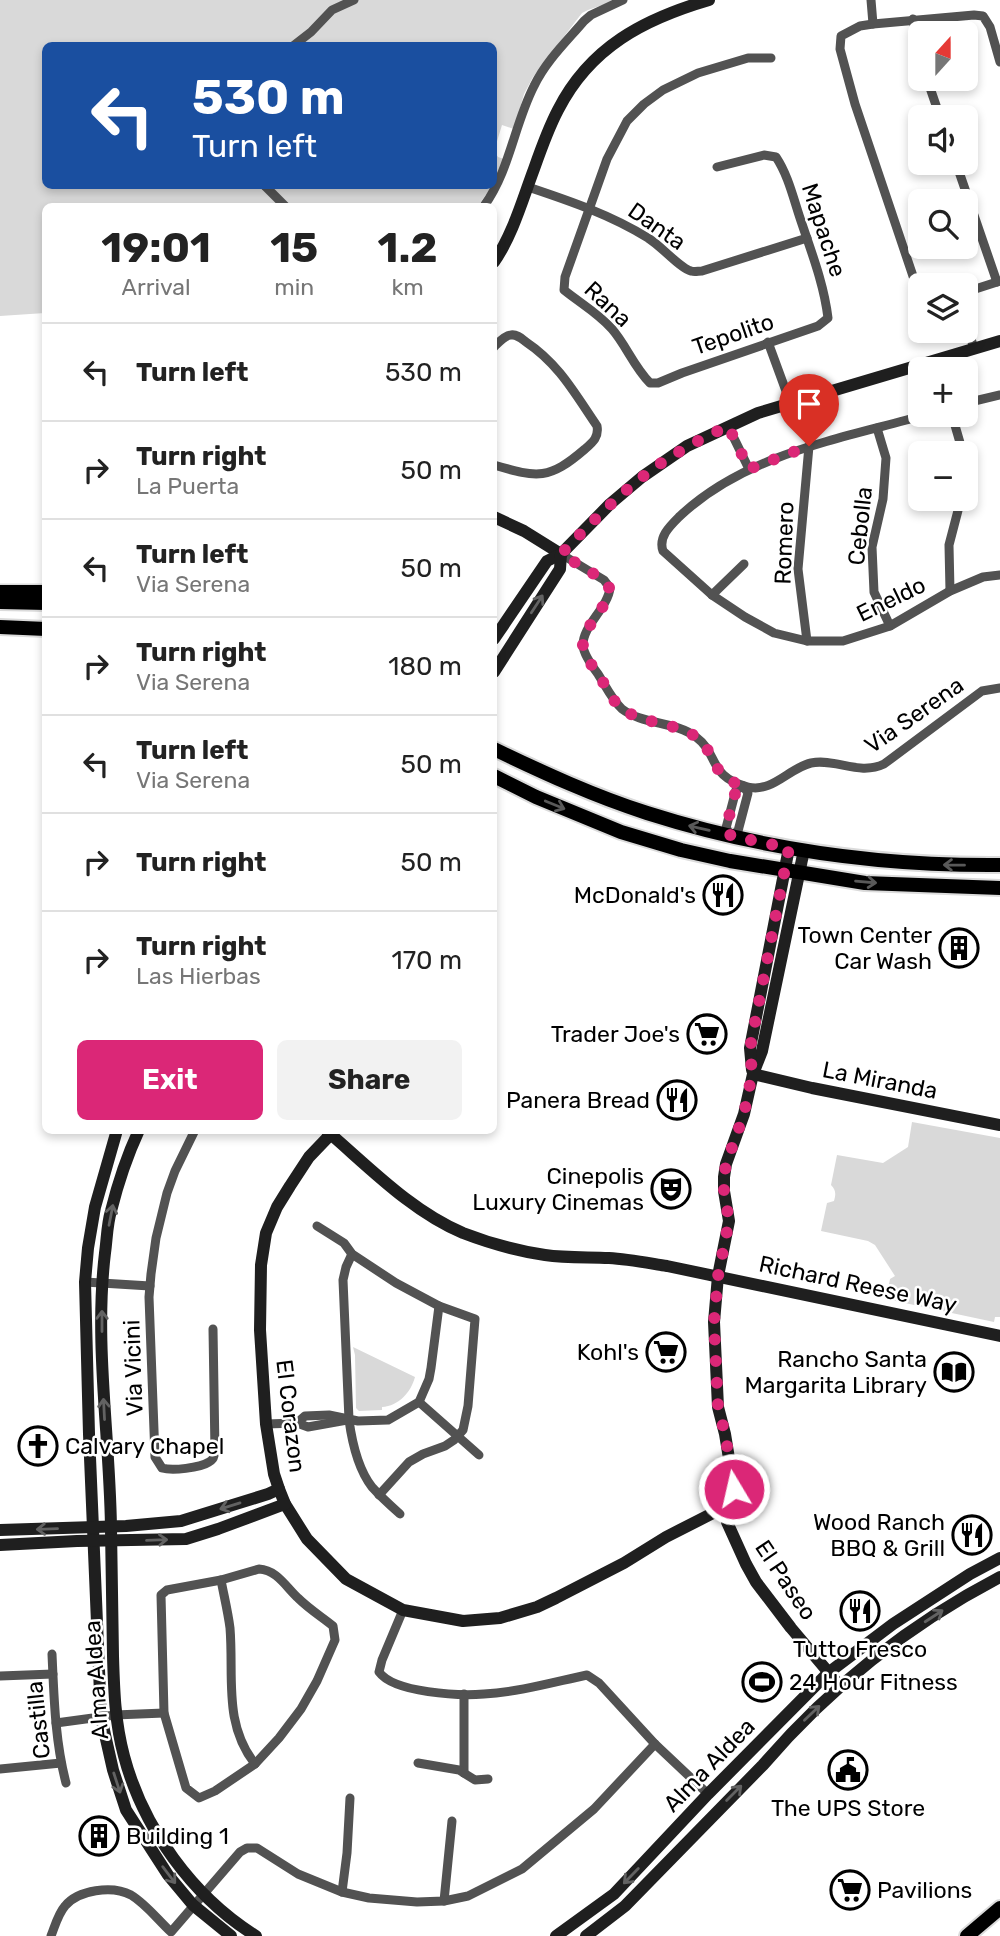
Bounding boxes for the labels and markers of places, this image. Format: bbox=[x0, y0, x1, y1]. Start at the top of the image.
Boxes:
pin bbox=[779, 374, 839, 446]
restaurant icon: McDonald's bbox=[702, 874, 744, 916]
place label: McDonald's bbox=[574, 881, 696, 909]
place label: Town Center Car Wash bbox=[797, 921, 932, 975]
building icon: Town Center Car Wash bbox=[938, 927, 980, 969]
supermarket icon: Trader Joe's bbox=[686, 1013, 728, 1055]
place label: Trader Joe's bbox=[551, 1020, 680, 1048]
restaurant icon: Panera Bread bbox=[656, 1079, 698, 1121]
place label: Panera Bread bbox=[506, 1086, 650, 1114]
place label: Cinepolis Luxury Cinemas bbox=[472, 1162, 644, 1216]
theatre icon: Cinepolis Luxury Cinemas bbox=[650, 1168, 692, 1210]
supermarket icon: Kohl's bbox=[645, 1331, 687, 1373]
place label: Kohl's bbox=[577, 1338, 639, 1366]
place label: Rancho Santa Margarita Library bbox=[745, 1345, 927, 1399]
library icon: Rancho Santa Margarita Library bbox=[933, 1351, 975, 1393]
church icon: Calvary Chapel bbox=[17, 1425, 59, 1467]
place label: Calvary Chapel bbox=[65, 1432, 224, 1460]
place label: Wood Ranch BBQ & Grill bbox=[813, 1508, 945, 1562]
restaurant icon: Wood Ranch BBQ & Grill bbox=[951, 1514, 993, 1556]
restaurant icon: Tutto Fresco bbox=[839, 1590, 881, 1632]
place label: Tutto Fresco bbox=[793, 1635, 927, 1663]
sports icon: 24 Hour Fitness bbox=[741, 1661, 783, 1703]
place label: 24 Hour Fitness bbox=[789, 1668, 958, 1696]
public building icon: The UPS Store bbox=[827, 1749, 869, 1791]
place label: The UPS Store bbox=[771, 1794, 925, 1822]
building icon: Building 1 bbox=[78, 1815, 120, 1857]
place label: Building 1 bbox=[126, 1822, 229, 1850]
supermarket icon: Pavilions bbox=[829, 1869, 871, 1911]
place label: Pavilions bbox=[877, 1876, 972, 1904]

